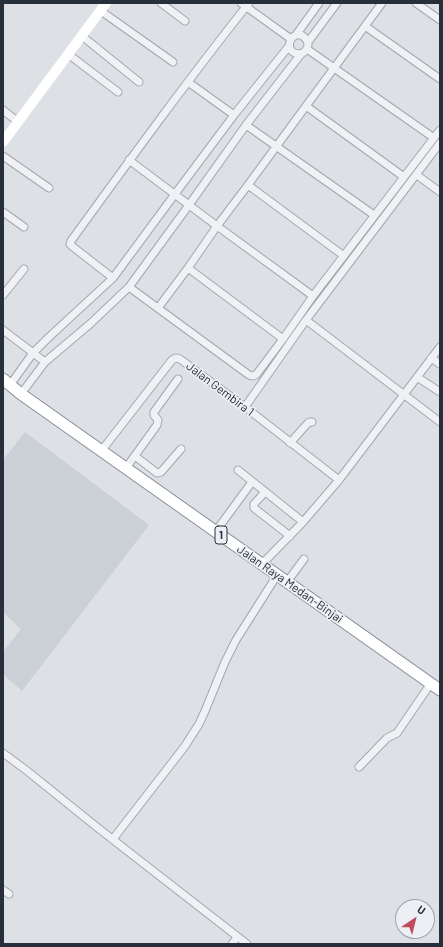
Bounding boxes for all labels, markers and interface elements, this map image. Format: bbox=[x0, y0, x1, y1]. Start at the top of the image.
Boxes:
street label: Jalan Gembira 1 bbox=[183, 359, 257, 419]
road number: 1 bbox=[215, 526, 227, 544]
street label: Jalan Raya Medan-Binjai bbox=[234, 542, 346, 626]
north arrow bbox=[395, 899, 435, 939]
text: U bbox=[415, 902, 428, 917]

